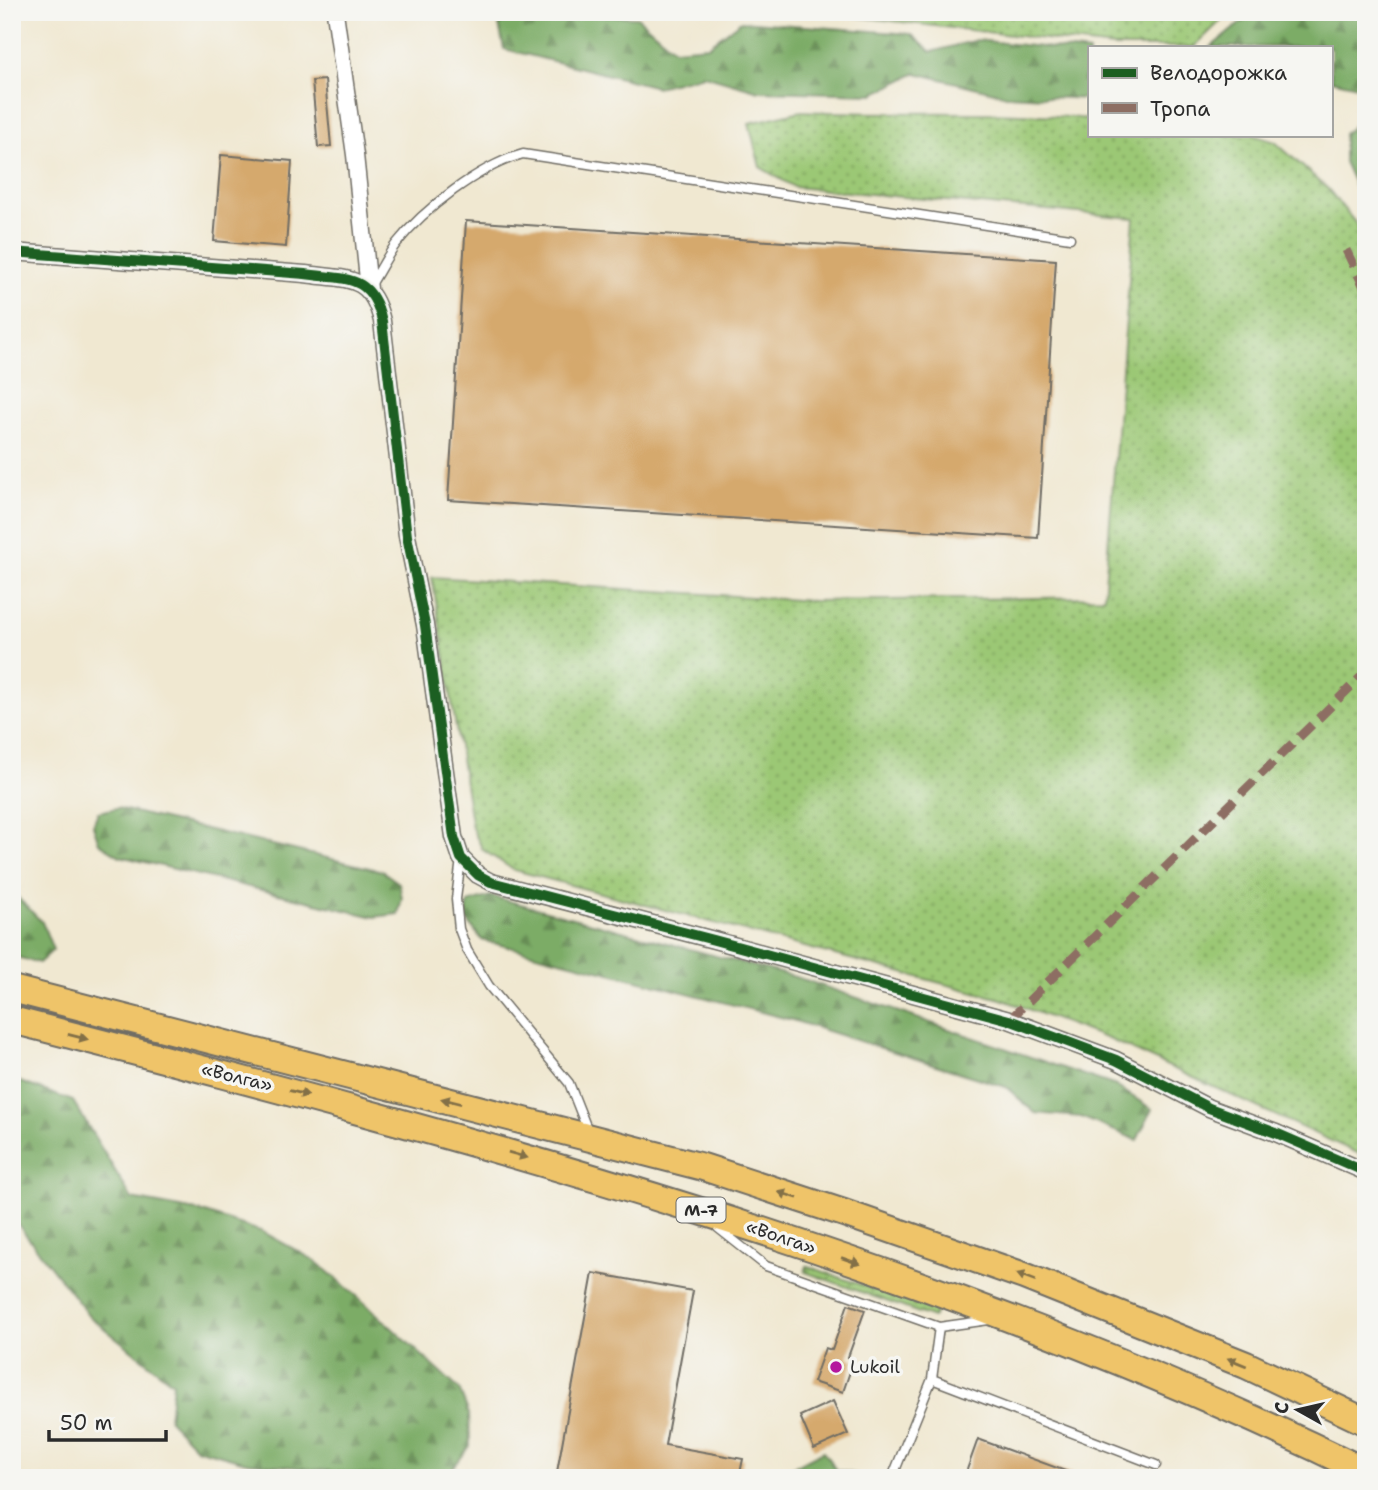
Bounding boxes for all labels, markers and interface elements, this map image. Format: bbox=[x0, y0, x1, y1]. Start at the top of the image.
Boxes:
legend bbox=[1088, 46, 1332, 136]
text: Велодорожка bbox=[1150, 59, 1287, 87]
text: Тропа bbox=[1150, 95, 1210, 123]
one-way arrow bbox=[68, 1032, 89, 1042]
street label: «Волга» bbox=[199, 1057, 275, 1097]
one-way arrow bbox=[288, 1088, 310, 1099]
one-way arrow bbox=[440, 1095, 462, 1106]
one-way arrow bbox=[507, 1150, 528, 1160]
one-way arrow bbox=[778, 1189, 799, 1199]
road number: М-7 bbox=[676, 1198, 726, 1222]
street label: «Волга» bbox=[743, 1214, 819, 1260]
one-way arrow bbox=[841, 1256, 862, 1267]
one-way arrow bbox=[1016, 1271, 1037, 1282]
place label: Lukoil bbox=[850, 1355, 901, 1379]
one-way arrow bbox=[1227, 1356, 1248, 1367]
marker: Lukoil bbox=[828, 1359, 844, 1375]
north arrow bbox=[1262, 1374, 1332, 1444]
scale bar bbox=[49, 1399, 166, 1443]
text: С bbox=[1268, 1400, 1295, 1415]
text: 50 m bbox=[60, 1409, 113, 1437]

